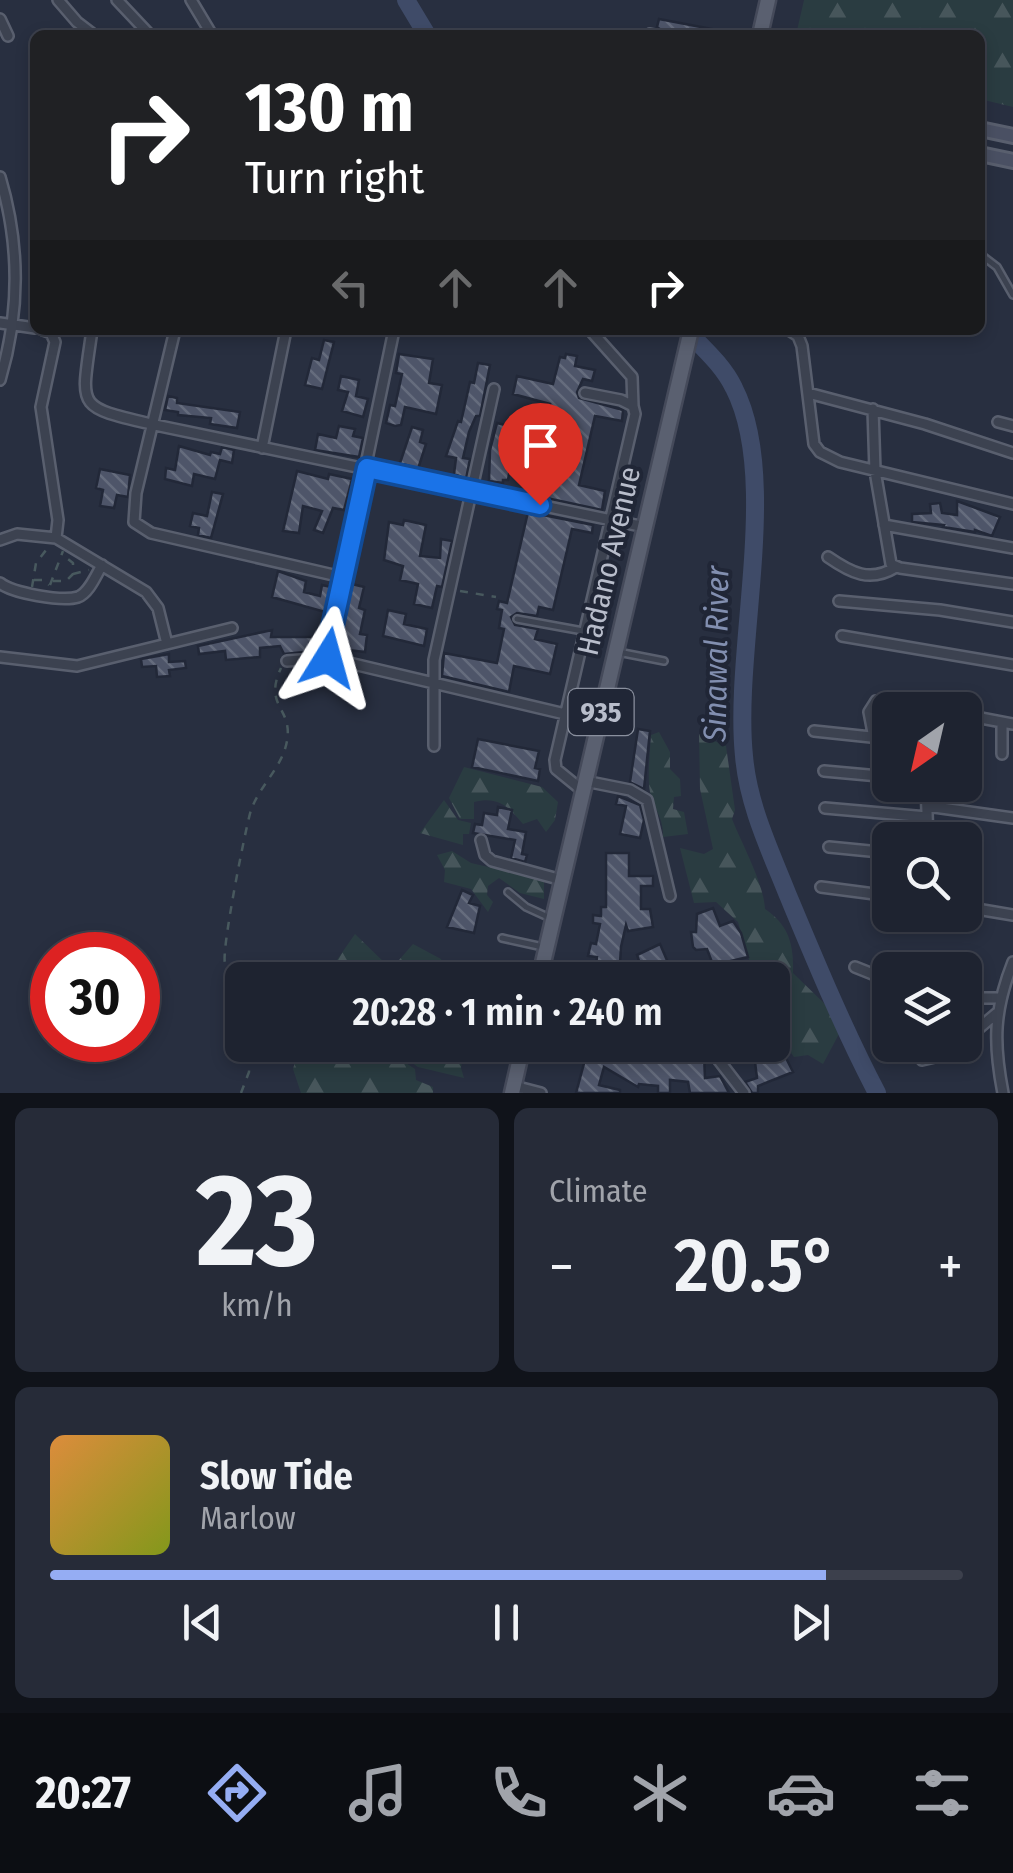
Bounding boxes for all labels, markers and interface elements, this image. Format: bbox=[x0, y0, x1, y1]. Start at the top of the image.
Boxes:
text: 130 m bbox=[245, 66, 414, 150]
icon: right bbox=[80, 70, 210, 200]
text: Turn right bbox=[245, 151, 424, 205]
icon: left bbox=[323, 260, 378, 315]
icon: ahead bbox=[428, 260, 483, 315]
icon: ahead bbox=[533, 260, 588, 315]
icon: right bbox=[638, 260, 693, 315]
pin bbox=[498, 403, 583, 506]
icon: arrive bbox=[513, 418, 568, 473]
street label: Hadano Avenue bbox=[570, 463, 648, 659]
water label: Sinawal River bbox=[695, 565, 737, 743]
position arrow bbox=[276, 606, 380, 710]
road number: 935 bbox=[568, 689, 634, 735]
north arrow bbox=[872, 692, 982, 802]
map controls bbox=[872, 692, 982, 1062]
button: search bbox=[872, 822, 982, 932]
speed limit sign: 30 bbox=[30, 932, 160, 1062]
button: layers bbox=[872, 952, 982, 1062]
text: 20:28 · 1 min · 240 m bbox=[352, 989, 663, 1035]
text: 23 bbox=[196, 1143, 318, 1299]
text: Climate bbox=[549, 1172, 648, 1210]
text: 20.5° bbox=[674, 1221, 838, 1311]
text: − bbox=[549, 1234, 574, 1300]
text: + bbox=[938, 1234, 963, 1300]
text: km/h bbox=[221, 1286, 293, 1324]
text: Slow Tide bbox=[200, 1453, 353, 1499]
text: Marlow bbox=[200, 1499, 296, 1537]
icon: previous bbox=[175, 1595, 230, 1650]
icon: pause bbox=[479, 1595, 534, 1650]
icon: next bbox=[783, 1595, 838, 1650]
icon: directions bbox=[202, 1758, 272, 1828]
icon: music bbox=[343, 1758, 413, 1828]
icon: phone bbox=[484, 1758, 554, 1828]
icon: climate bbox=[625, 1758, 695, 1828]
icon: car bbox=[766, 1758, 836, 1828]
icon: filters bbox=[907, 1758, 977, 1828]
text: 20:27 bbox=[36, 1766, 131, 1820]

